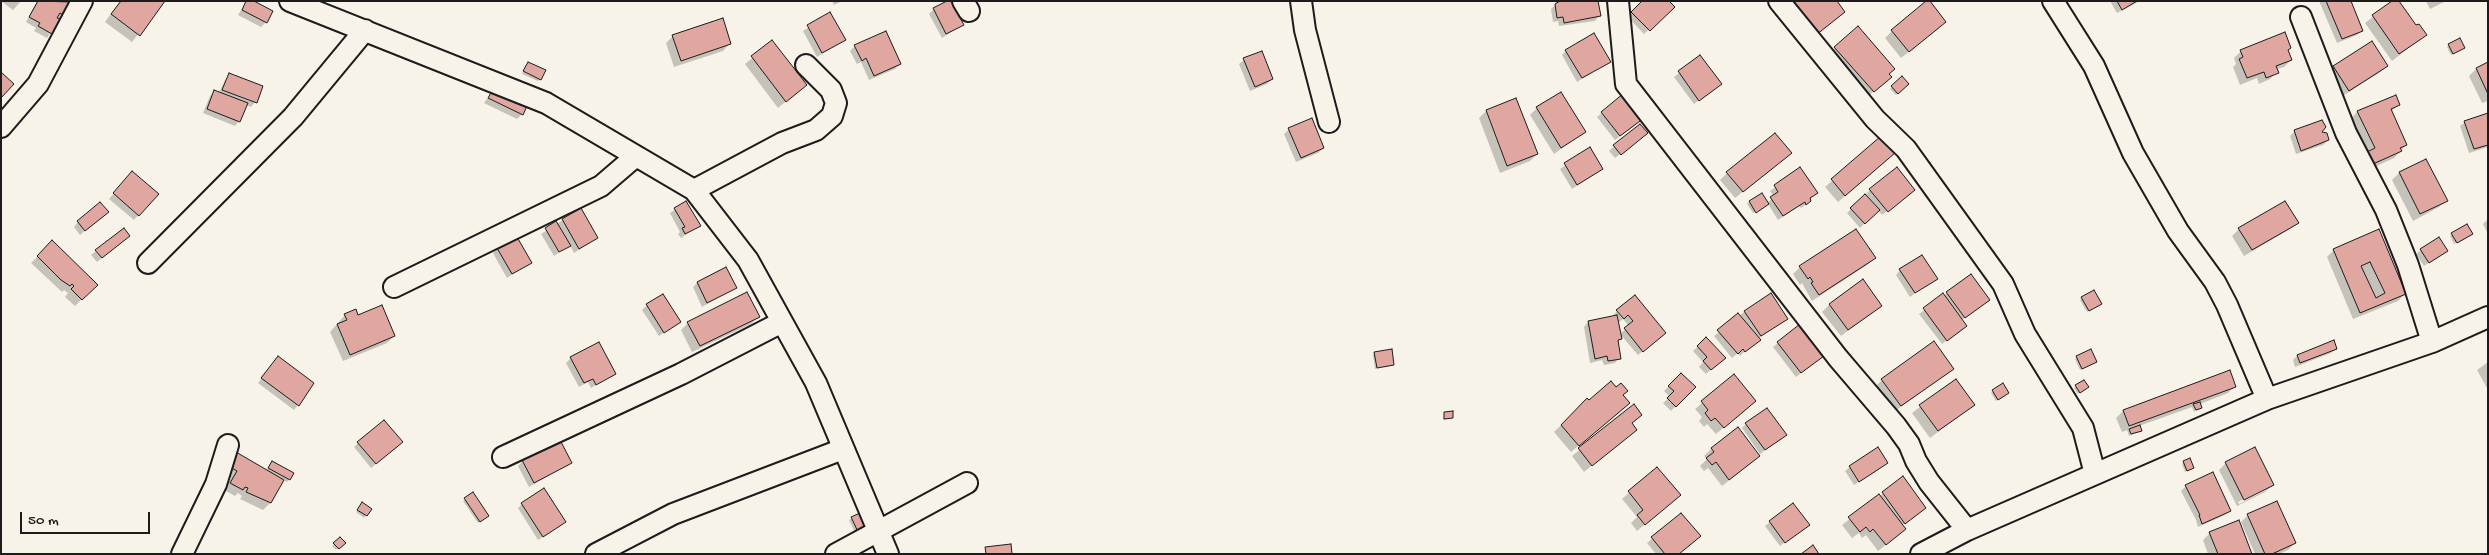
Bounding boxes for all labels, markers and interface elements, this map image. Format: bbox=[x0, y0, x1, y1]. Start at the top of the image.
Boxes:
scale bar bbox=[22, 502, 152, 534]
text: 50 m bbox=[28, 512, 59, 530]

